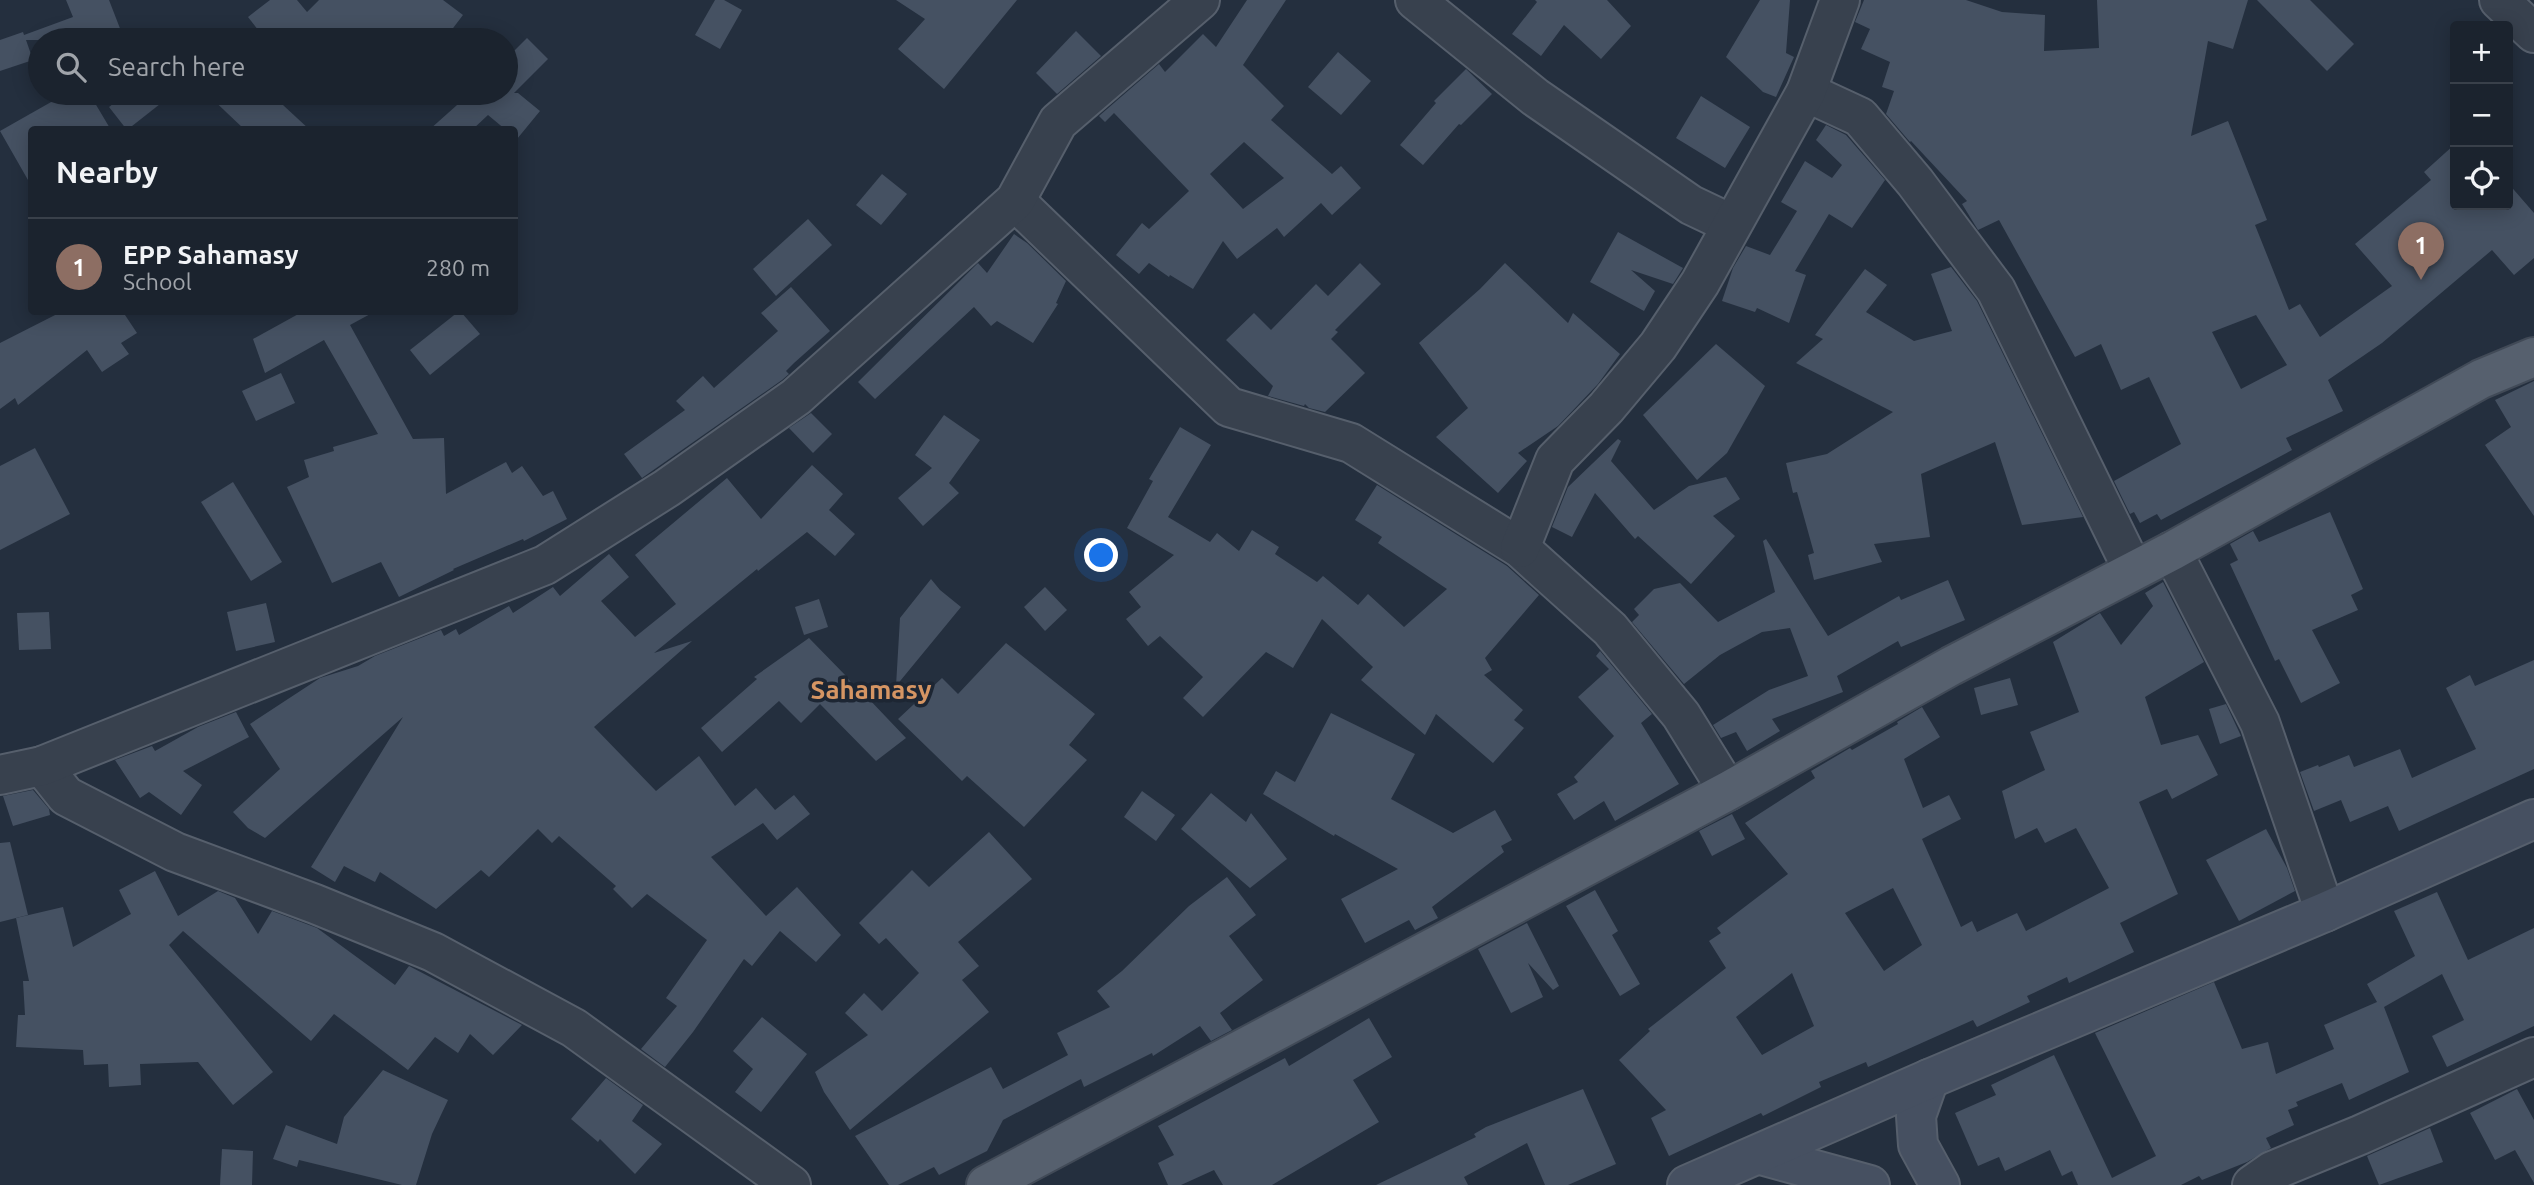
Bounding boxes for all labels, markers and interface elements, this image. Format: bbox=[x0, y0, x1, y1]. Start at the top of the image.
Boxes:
map controls bbox=[2450, 21, 2513, 210]
button: + bbox=[2450, 21, 2513, 84]
search box bbox=[28, 28, 518, 105]
icon: search bbox=[52, 48, 90, 86]
text: Search here bbox=[108, 52, 245, 81]
button: − bbox=[2450, 84, 2513, 147]
button: locate bbox=[2450, 147, 2513, 210]
text: Nearby bbox=[56, 155, 158, 189]
pin: 1 bbox=[2398, 222, 2444, 280]
text: EPP Sahamasy bbox=[123, 240, 299, 269]
text: 1 bbox=[73, 255, 85, 280]
text: 280 m bbox=[426, 255, 490, 280]
text: School bbox=[123, 269, 192, 294]
your location bbox=[1084, 538, 1118, 572]
district label: Sahamasy bbox=[810, 675, 932, 704]

